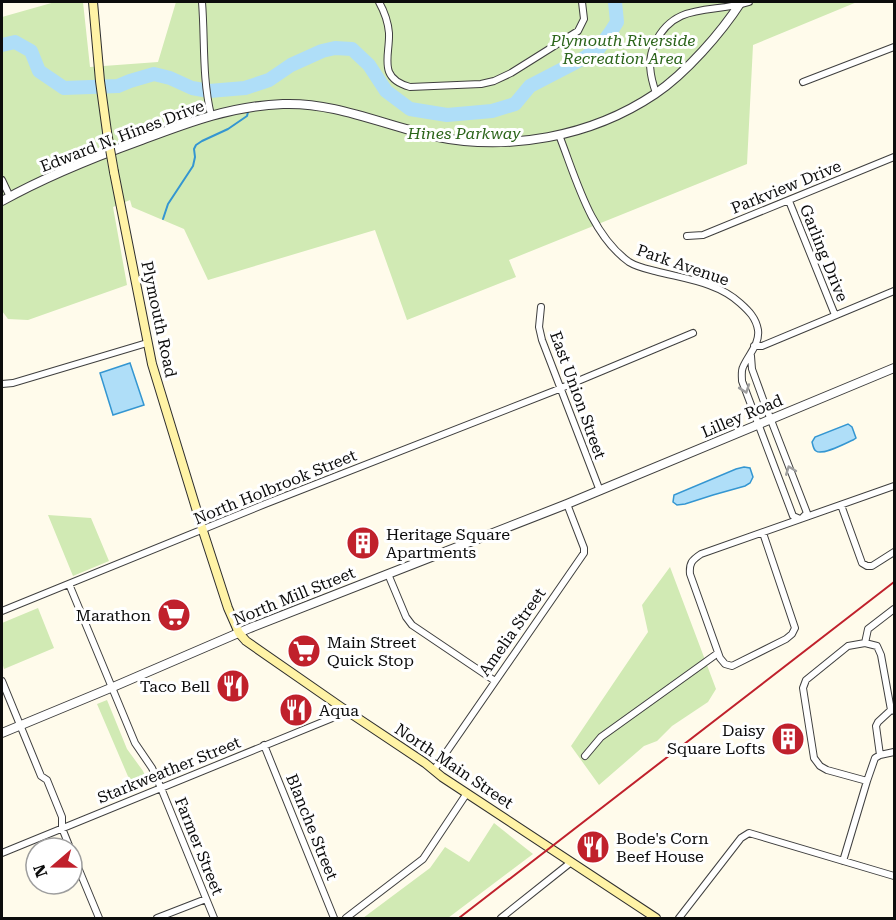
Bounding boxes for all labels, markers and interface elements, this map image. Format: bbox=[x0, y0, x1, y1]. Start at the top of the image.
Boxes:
park label: Plymouth Riverside Recreation Area bbox=[550, 31, 695, 68]
street label: Edward N. Hines Drive bbox=[37, 96, 207, 176]
park label: Hines Parkway bbox=[406, 124, 521, 143]
street label: Parkview Drive bbox=[728, 156, 844, 218]
street label: Garling Drive bbox=[796, 202, 852, 305]
street label: Park Avenue bbox=[634, 240, 732, 290]
street label: Plymouth Road bbox=[137, 259, 181, 379]
street label: East Union Street bbox=[546, 328, 610, 462]
one-way arrow bbox=[738, 383, 751, 394]
street label: Lilley Road bbox=[699, 390, 785, 442]
street label: North Holbrook Street bbox=[191, 446, 359, 528]
one-way arrow bbox=[785, 465, 797, 476]
building icon: Heritage Square Apartments bbox=[345, 525, 381, 561]
place label: Heritage Square Apartments bbox=[386, 525, 510, 562]
street label: North Mill Street bbox=[230, 563, 358, 629]
street label: Amelia Street bbox=[475, 584, 549, 680]
supermarket icon: Marathon bbox=[156, 597, 192, 633]
place label: Marathon bbox=[76, 606, 151, 625]
supermarket icon: Main Street Quick Stop bbox=[286, 633, 322, 669]
place label: Main Street Quick Stop bbox=[327, 633, 416, 670]
restaurant icon: Taco Bell bbox=[215, 668, 251, 704]
place label: Taco Bell bbox=[140, 677, 210, 696]
restaurant icon: Aqua bbox=[278, 692, 314, 728]
place label: Aqua bbox=[319, 701, 359, 720]
street label: North Main Street bbox=[391, 719, 517, 813]
place label: Daisy Square Lofts bbox=[667, 721, 766, 758]
building icon: Daisy Square Lofts bbox=[770, 721, 806, 757]
street label: Starkweather Street bbox=[95, 733, 243, 807]
street label: Blanche Street bbox=[282, 771, 342, 883]
street label: Farmer Street bbox=[171, 794, 227, 898]
restaurant icon: Bode's Corn Beef House bbox=[575, 829, 611, 865]
place label: Bode's Corn Beef House bbox=[616, 829, 709, 866]
north arrow bbox=[24, 836, 84, 896]
text: N bbox=[29, 862, 51, 880]

